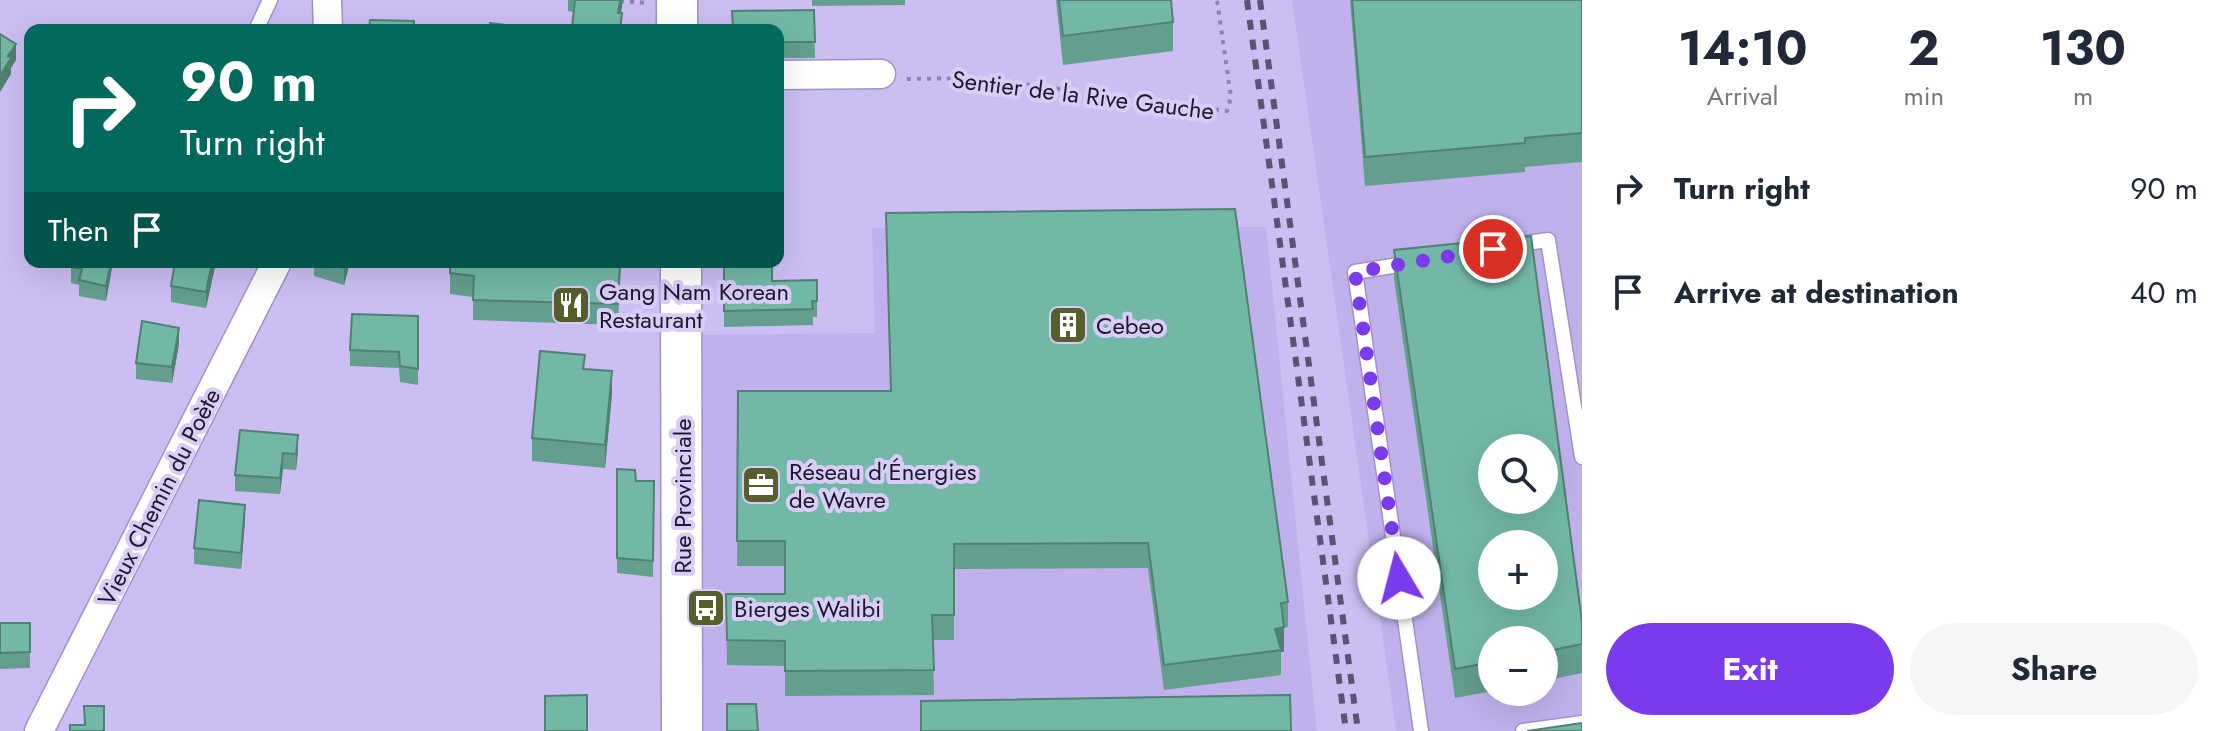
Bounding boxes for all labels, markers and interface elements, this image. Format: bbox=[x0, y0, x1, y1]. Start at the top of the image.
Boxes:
text: 14:10 bbox=[1678, 14, 1808, 83]
text: 2 bbox=[1908, 14, 1940, 83]
text: 130 bbox=[2040, 14, 2126, 83]
text: 90 m bbox=[180, 41, 317, 122]
icon: right bbox=[48, 56, 152, 160]
street label: Sentier de la Rive Gauche bbox=[950, 62, 1216, 128]
text: Arrival bbox=[1707, 77, 1779, 115]
text: min bbox=[1903, 77, 1944, 115]
text: m bbox=[2073, 77, 2093, 115]
text: Turn right bbox=[180, 116, 325, 168]
icon: right bbox=[1606, 166, 1650, 210]
text: Turn right bbox=[1674, 167, 1810, 210]
text: 90 m bbox=[2130, 167, 2198, 210]
icon: arrive bbox=[125, 208, 169, 252]
text: Then bbox=[48, 209, 109, 252]
pin bbox=[1459, 215, 1527, 283]
icon: arrive bbox=[1471, 227, 1515, 271]
icon: arrive bbox=[1606, 270, 1650, 314]
text: Arrive at destination bbox=[1674, 271, 1959, 314]
text: 40 m bbox=[2130, 271, 2198, 314]
place label: Gang Nam Korean Restaurant bbox=[599, 274, 789, 337]
restaurant icon: Gang Nam Korean Restaurant bbox=[550, 284, 592, 326]
building icon: Cebeo bbox=[1047, 304, 1089, 346]
place label: Cebeo bbox=[1096, 308, 1164, 343]
street label: Vieux Chemin du Poète bbox=[89, 382, 229, 612]
street label: Rue Provinciale bbox=[665, 418, 700, 574]
map controls bbox=[1478, 434, 1558, 706]
button: search bbox=[1478, 434, 1558, 514]
place label: Réseau d’Énergies de Wavre bbox=[789, 454, 976, 517]
office icon: Réseau d’Énergies de Wavre bbox=[740, 464, 782, 506]
button: + bbox=[1478, 530, 1558, 610]
position arrow bbox=[1357, 536, 1441, 620]
bus stop icon: Bierges Walibi bbox=[685, 587, 727, 629]
place label: Bierges Walibi bbox=[734, 591, 881, 626]
button: Exit bbox=[1606, 623, 1894, 715]
button: Share bbox=[1910, 623, 2198, 715]
button: − bbox=[1478, 626, 1558, 706]

